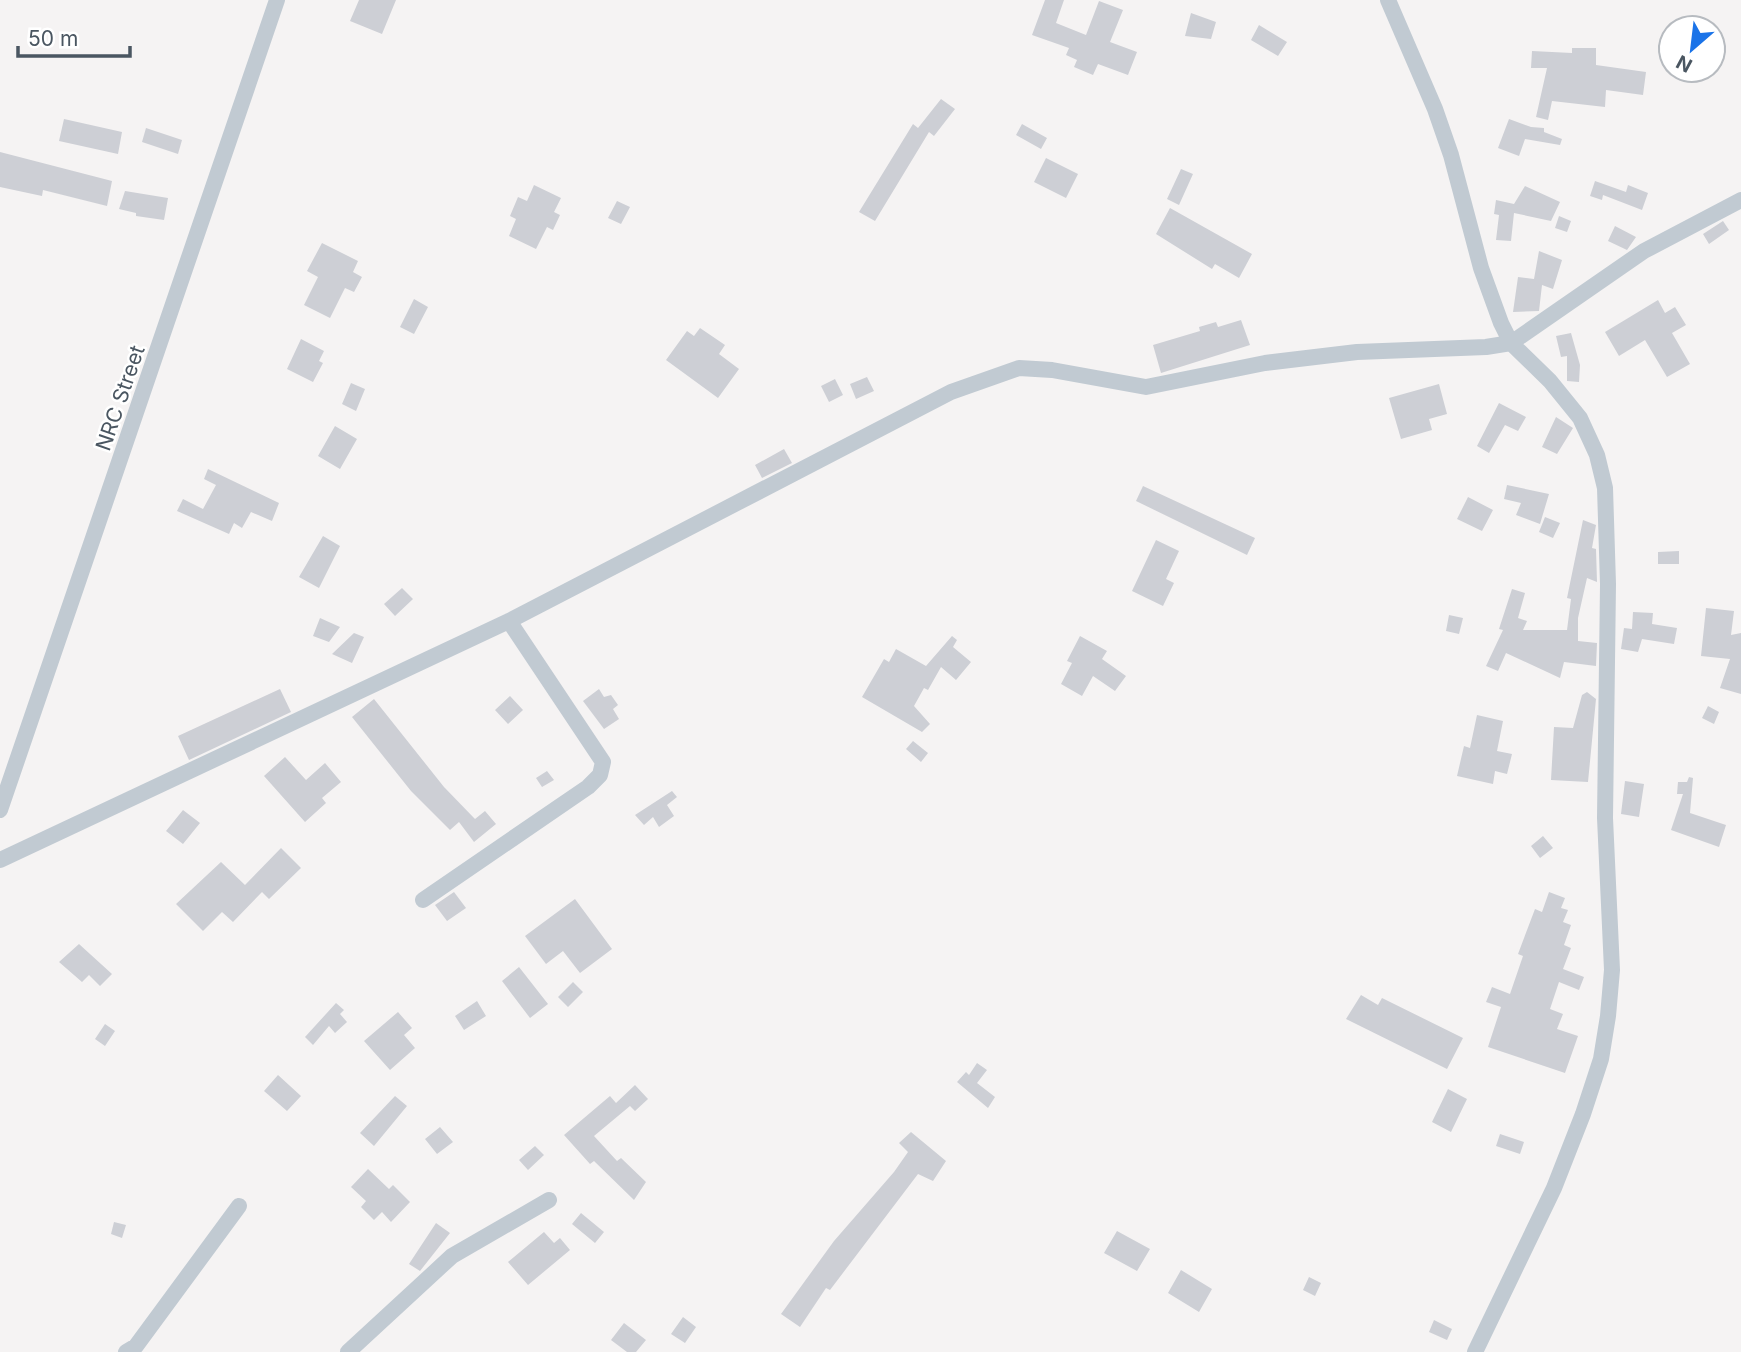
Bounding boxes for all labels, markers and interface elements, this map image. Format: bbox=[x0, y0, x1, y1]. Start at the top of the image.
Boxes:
scale bar bbox=[18, 14, 130, 58]
north arrow bbox=[1657, 14, 1727, 84]
text: 50 m bbox=[28, 26, 78, 51]
text: N bbox=[1672, 50, 1696, 77]
street label: NRC Street bbox=[90, 342, 150, 454]

